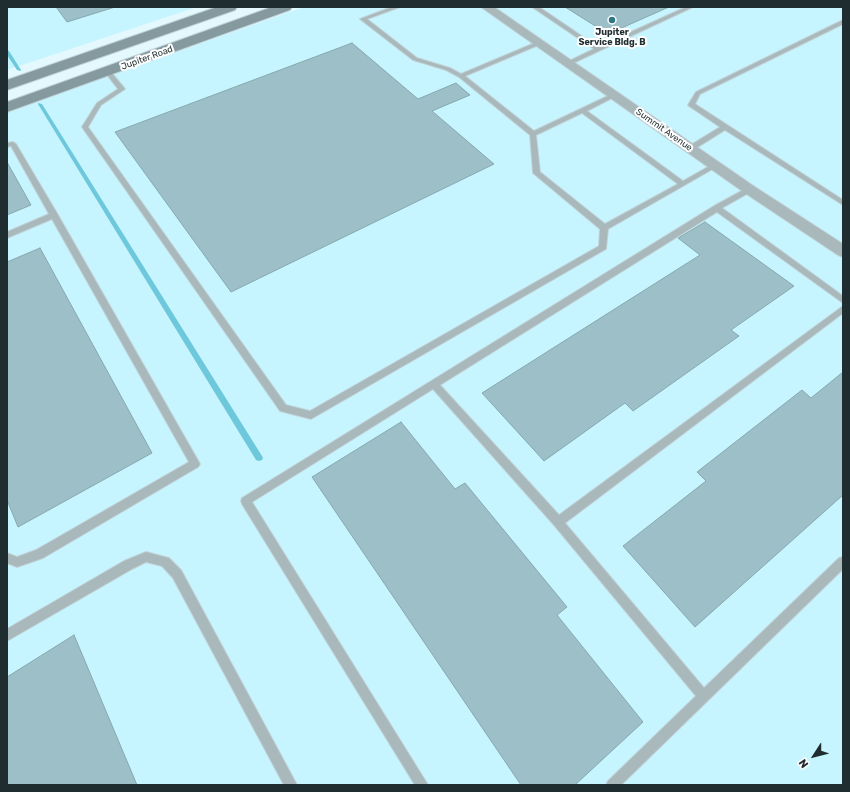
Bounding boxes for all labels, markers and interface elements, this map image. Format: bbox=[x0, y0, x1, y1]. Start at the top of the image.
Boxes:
marker: Jupiter Service Bldg. B bbox=[607, 15, 617, 25]
place label: Jupiter Service Bldg. B bbox=[578, 27, 646, 48]
street label: Jupiter Road bbox=[120, 44, 174, 72]
street label: Summit Avenue bbox=[634, 107, 694, 153]
north arrow bbox=[794, 736, 834, 776]
text: N bbox=[796, 756, 811, 770]

